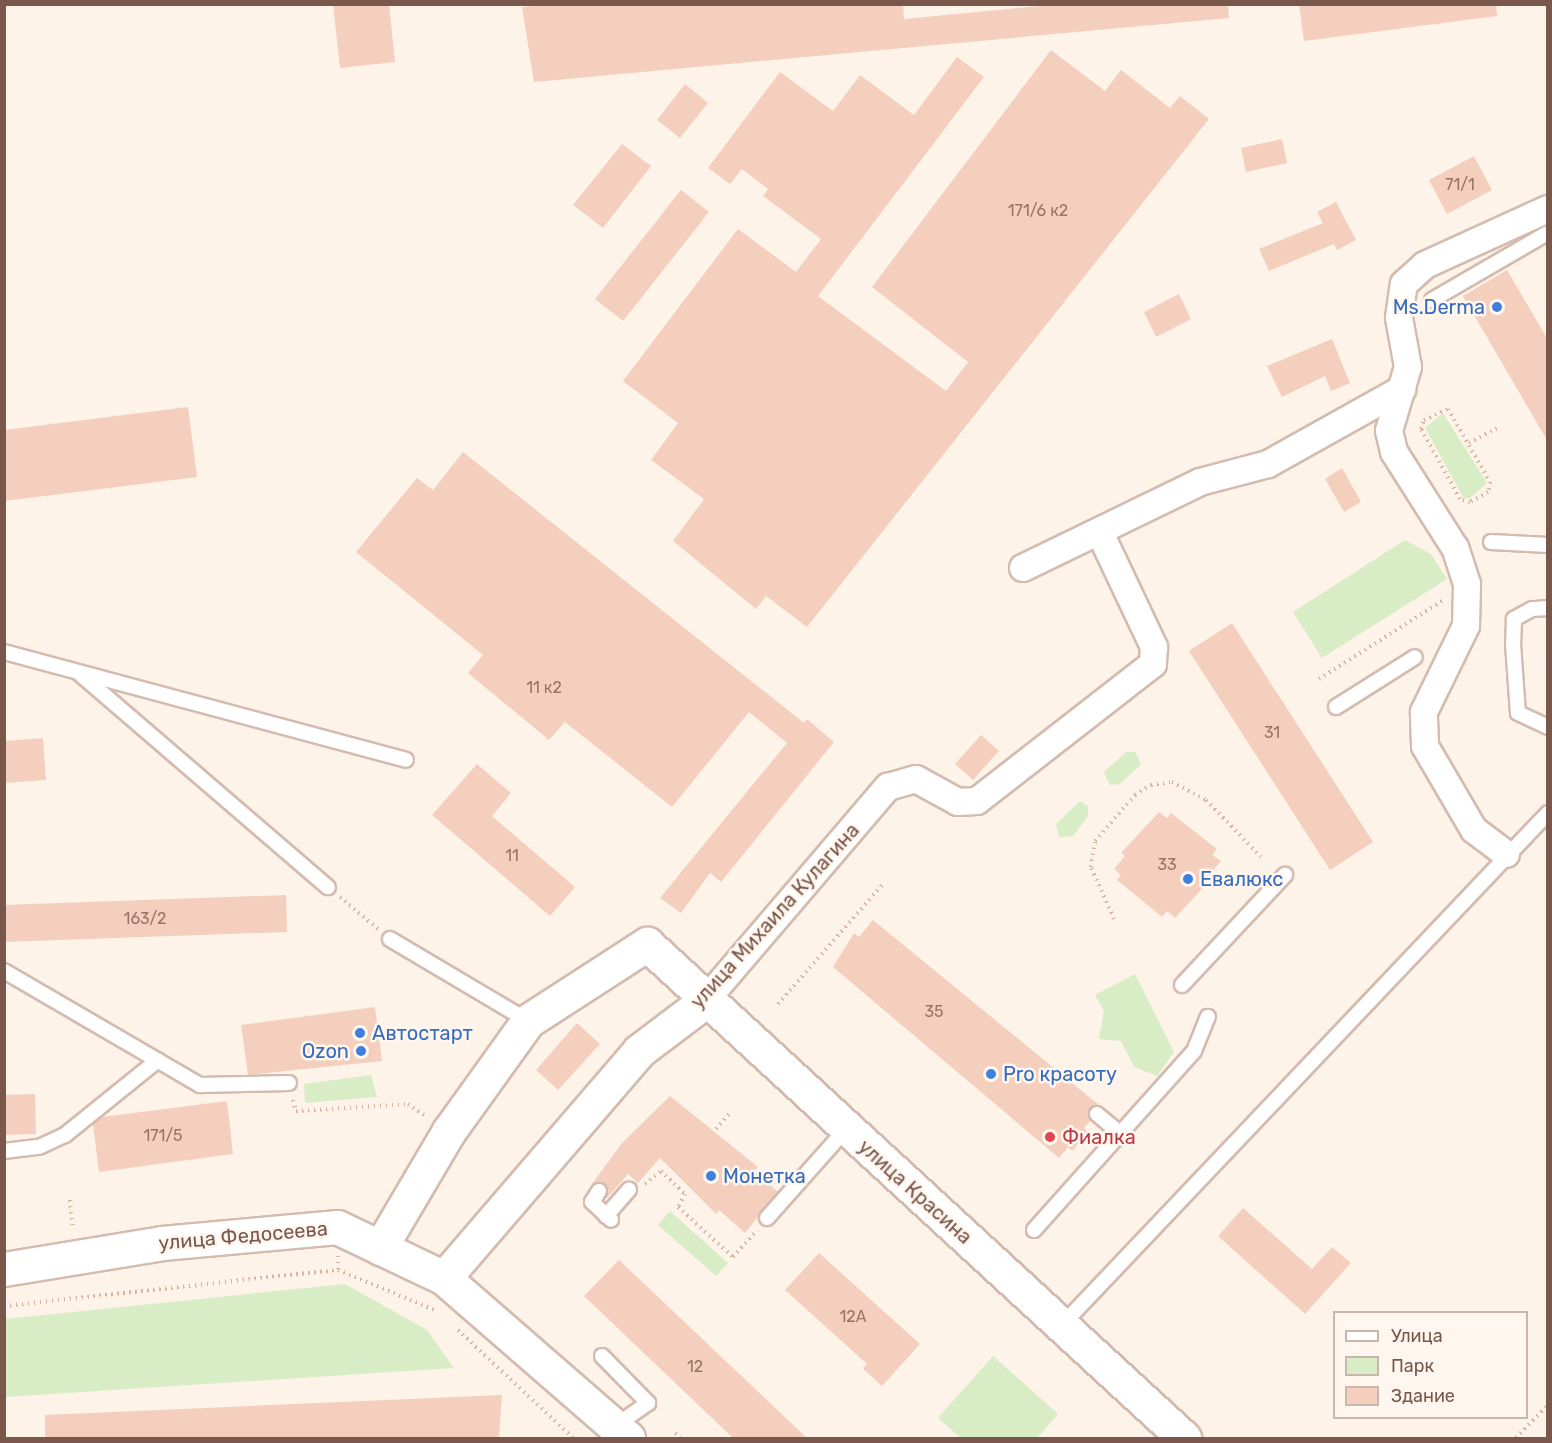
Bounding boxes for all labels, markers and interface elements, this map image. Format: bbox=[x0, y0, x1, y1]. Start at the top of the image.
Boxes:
house number: 71/1 bbox=[1445, 175, 1475, 195]
house number: 171/6 к2 bbox=[1008, 201, 1068, 221]
place label: Ms.Derma bbox=[1393, 295, 1485, 319]
marker: Ms.Derma bbox=[1490, 300, 1504, 314]
house number: 11 к2 bbox=[526, 678, 562, 698]
house number: 31 bbox=[1264, 723, 1280, 743]
street label: улица Михаила Кулагина bbox=[686, 819, 864, 1013]
house number: 11 bbox=[505, 846, 519, 866]
house number: 33 bbox=[1157, 855, 1177, 875]
place label: Евалюкс bbox=[1200, 867, 1283, 891]
marker: Евалюкс bbox=[1181, 872, 1195, 886]
house number: 163/2 bbox=[124, 909, 166, 929]
house number: 35 bbox=[924, 1002, 944, 1022]
place label: Автостарт bbox=[372, 1021, 473, 1045]
marker: Автостарт bbox=[353, 1026, 367, 1040]
place label: Ozon bbox=[302, 1039, 349, 1063]
marker: Ozon bbox=[354, 1044, 368, 1058]
place label: Pro красоту bbox=[1003, 1062, 1117, 1086]
marker: Pro красоту bbox=[984, 1067, 998, 1081]
place label: Фиалка bbox=[1062, 1125, 1136, 1149]
house number: 171/5 bbox=[143, 1126, 183, 1146]
marker: Фиалка bbox=[1043, 1130, 1057, 1144]
street label: улица Красина bbox=[853, 1135, 977, 1249]
place label: Монетка bbox=[723, 1164, 806, 1188]
marker: Монетка bbox=[704, 1169, 718, 1183]
street label: улица Федосеева bbox=[157, 1217, 329, 1255]
house number: 12А bbox=[840, 1307, 866, 1327]
legend bbox=[1333, 1311, 1528, 1419]
text: Улица bbox=[1391, 1325, 1443, 1347]
text: Парк bbox=[1391, 1355, 1434, 1377]
house number: 12 bbox=[687, 1357, 703, 1377]
text: Здание bbox=[1391, 1385, 1455, 1407]

